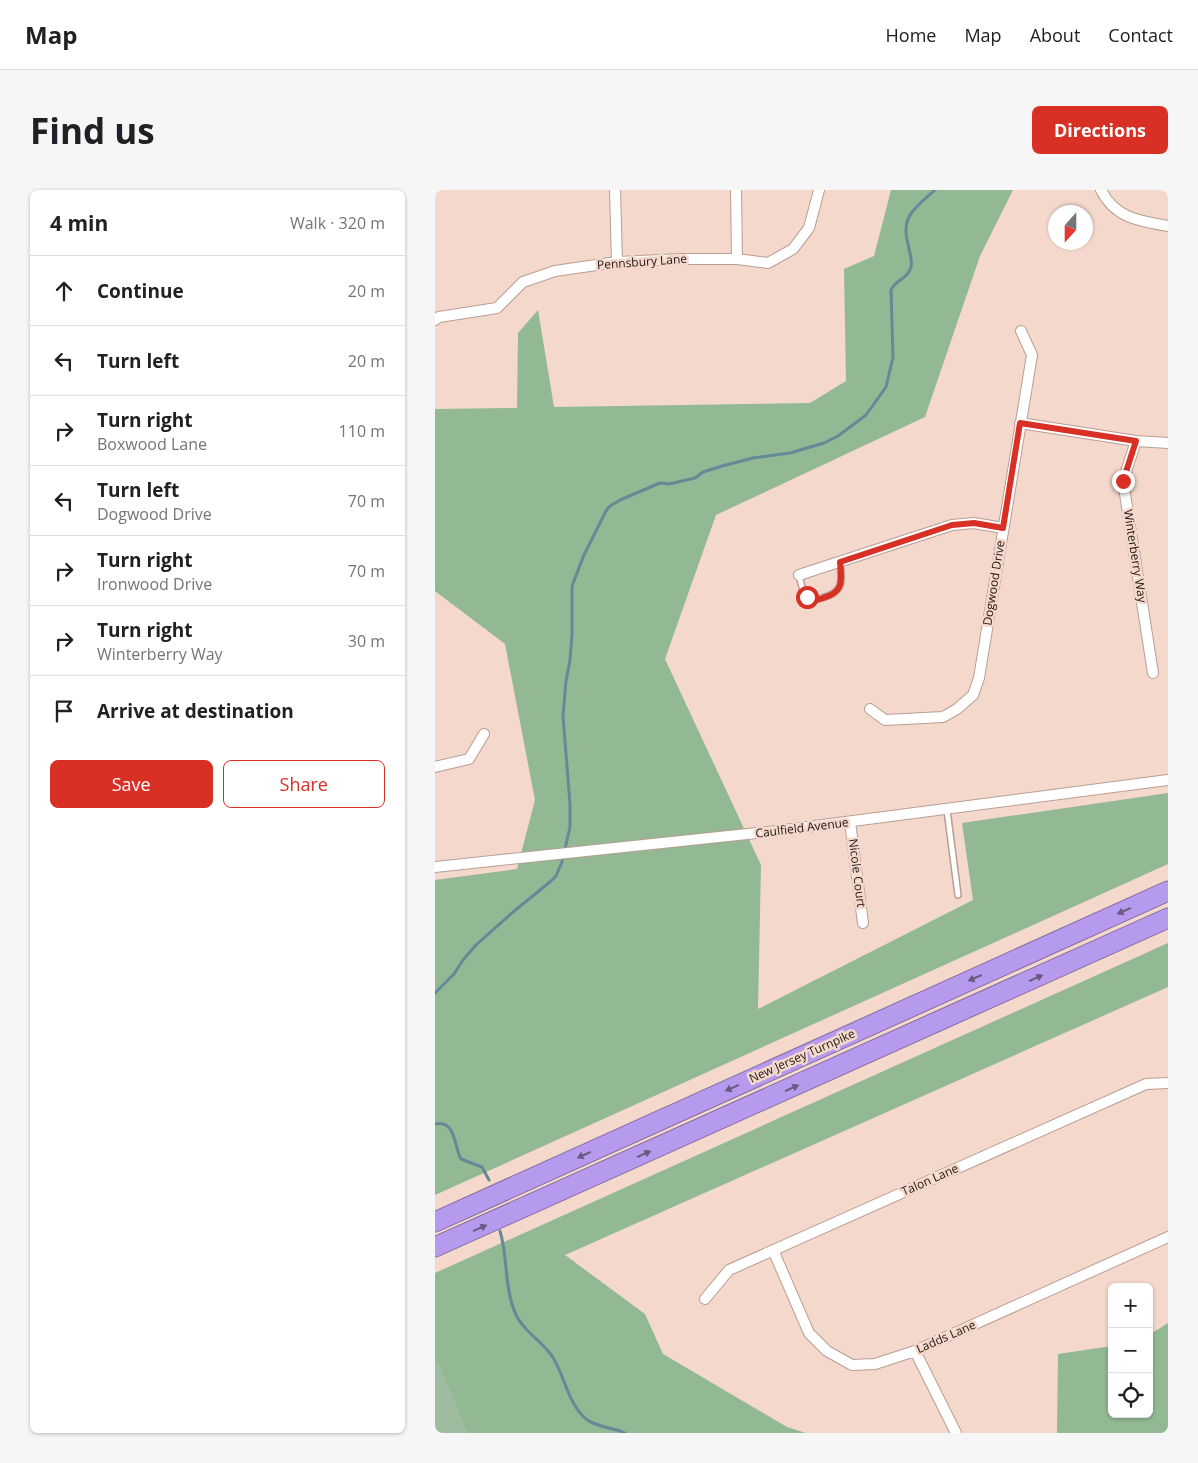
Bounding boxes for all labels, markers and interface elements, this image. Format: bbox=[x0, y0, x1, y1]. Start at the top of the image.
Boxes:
text: Map bbox=[25, 18, 77, 51]
text: Home bbox=[886, 23, 936, 47]
text: Map bbox=[964, 23, 1002, 47]
text: About bbox=[1030, 23, 1080, 47]
text: Contact bbox=[1108, 23, 1173, 47]
button: Directions bbox=[1032, 106, 1168, 154]
text: Find us bbox=[30, 107, 155, 154]
north arrow bbox=[1048, 205, 1093, 250]
text: 4 min bbox=[50, 209, 108, 237]
text: Walk · 320 m bbox=[290, 212, 385, 234]
street label: Pennsbury Lane bbox=[596, 250, 688, 273]
icon: ahead bbox=[50, 277, 78, 305]
text: Continue bbox=[97, 278, 184, 304]
text: 20 m bbox=[348, 280, 385, 302]
icon: left bbox=[50, 347, 78, 375]
text: Turn left bbox=[97, 348, 179, 374]
text: 20 m bbox=[348, 350, 385, 372]
text: Turn right bbox=[97, 407, 192, 433]
icon: right bbox=[50, 417, 78, 445]
text: 110 m bbox=[339, 420, 385, 442]
text: Boxwood Lane bbox=[97, 433, 207, 455]
route end bbox=[1112, 470, 1135, 493]
text: Turn left bbox=[97, 477, 179, 503]
icon: left bbox=[50, 487, 78, 515]
text: 70 m bbox=[348, 490, 385, 512]
text: Dogwood Drive bbox=[97, 503, 212, 525]
street label: Winterberry Way bbox=[1120, 508, 1151, 605]
street label: Dogwood Drive bbox=[978, 539, 1009, 627]
text: Turn right bbox=[97, 547, 192, 573]
icon: right bbox=[50, 557, 78, 585]
text: 70 m bbox=[348, 560, 385, 582]
text: Ironwood Drive bbox=[97, 573, 212, 595]
route start bbox=[796, 586, 819, 609]
text: Turn right bbox=[97, 617, 192, 643]
icon: right bbox=[50, 627, 78, 655]
text: 30 m bbox=[348, 630, 385, 652]
text: Winterberry Way bbox=[97, 643, 223, 665]
icon: arrive bbox=[50, 697, 78, 725]
text: Arrive at destination bbox=[97, 698, 294, 724]
button: Save bbox=[50, 760, 213, 808]
button: Share bbox=[223, 760, 385, 808]
street label: Caulfield Avenue bbox=[754, 813, 850, 842]
street label: Nicole Court bbox=[845, 838, 870, 908]
one-way arrow bbox=[1117, 907, 1131, 915]
one-way arrow bbox=[1029, 973, 1043, 981]
one-way arrow bbox=[968, 974, 982, 982]
street label: New Jersey Turnpike bbox=[746, 1024, 858, 1087]
one-way arrow bbox=[785, 1083, 799, 1091]
one-way arrow bbox=[725, 1084, 739, 1092]
one-way arrow bbox=[576, 1150, 591, 1159]
one-way arrow bbox=[637, 1150, 651, 1158]
street label: Talon Lane bbox=[898, 1159, 961, 1200]
one-way arrow bbox=[473, 1223, 487, 1231]
map controls bbox=[1108, 1283, 1153, 1418]
button: + bbox=[1108, 1283, 1153, 1328]
street label: Ladds Lane bbox=[913, 1316, 978, 1357]
button: − bbox=[1108, 1328, 1153, 1373]
button: locate bbox=[1108, 1373, 1153, 1418]

